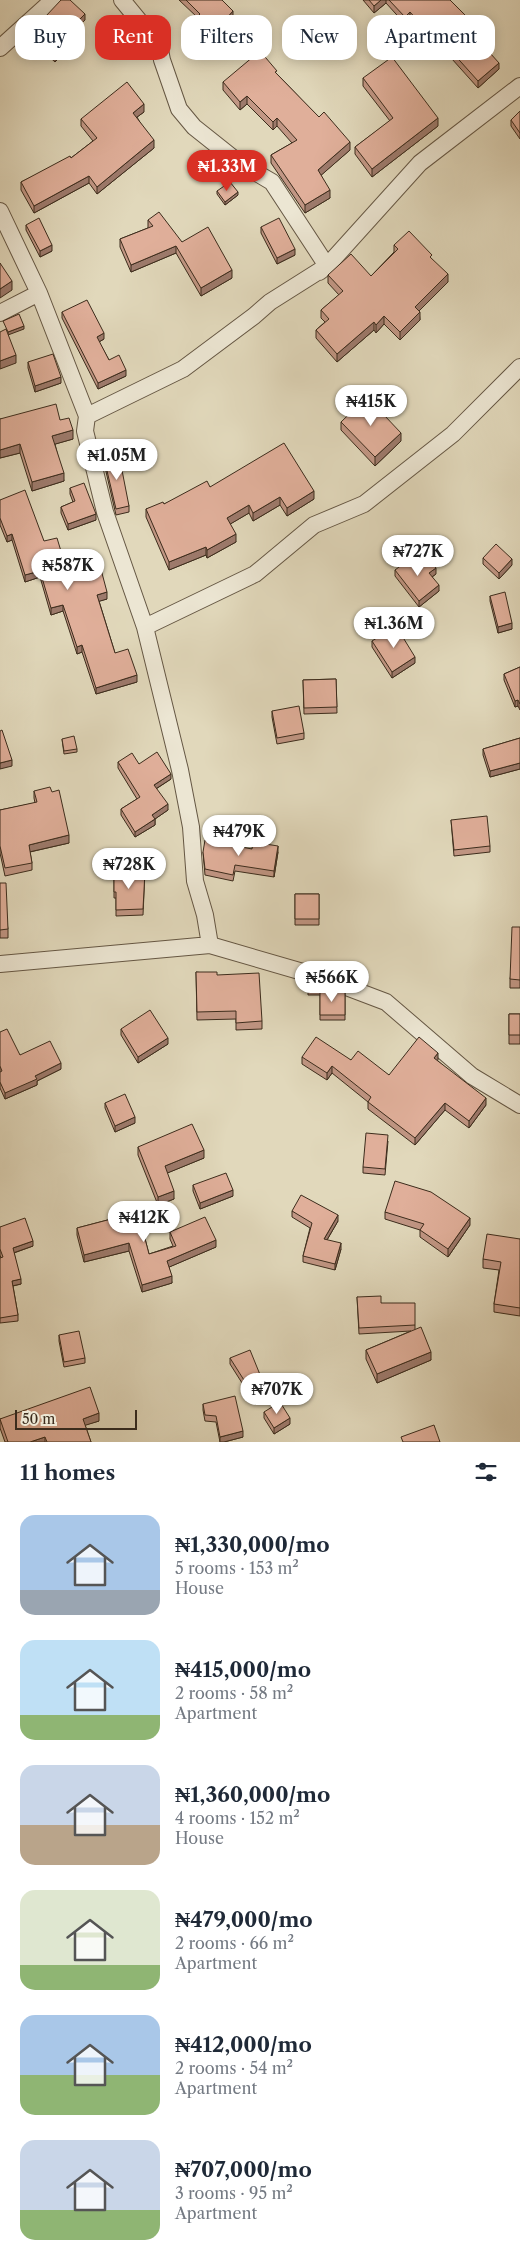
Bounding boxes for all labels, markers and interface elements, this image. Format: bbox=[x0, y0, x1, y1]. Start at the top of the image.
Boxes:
chip: Buy bbox=[15, 15, 85, 60]
chip: Rent bbox=[95, 15, 171, 60]
chip: Filters bbox=[181, 15, 272, 60]
chip: New bbox=[282, 15, 357, 60]
chip: Apartment bbox=[367, 15, 495, 60]
pin: ₦1.33M bbox=[186, 150, 268, 192]
text: ₦1.33M bbox=[198, 156, 256, 176]
pin: ₦415K bbox=[336, 384, 406, 427]
text: ₦415K bbox=[346, 391, 396, 411]
pin: ₦1.05M bbox=[76, 438, 158, 481]
text: ₦1.05M bbox=[87, 445, 147, 465]
pin: ₦727K bbox=[383, 534, 453, 577]
text: ₦727K bbox=[393, 541, 443, 561]
pin: ₦587K bbox=[33, 548, 103, 591]
text: ₦587K bbox=[42, 555, 94, 575]
pin: ₦1.36M bbox=[353, 606, 435, 649]
text: ₦1.36M bbox=[365, 613, 423, 633]
pin: ₦479K bbox=[204, 814, 274, 857]
text: ₦479K bbox=[213, 821, 265, 841]
pin: ₦728K bbox=[94, 848, 164, 890]
text: ₦728K bbox=[103, 854, 155, 874]
pin: ₦566K bbox=[297, 960, 367, 1003]
text: ₦566K bbox=[306, 967, 358, 987]
pin: ₦412K bbox=[109, 1200, 179, 1243]
text: ₦412K bbox=[119, 1207, 169, 1227]
pin: ₦707K bbox=[242, 1372, 312, 1415]
text: ₦707K bbox=[251, 1379, 303, 1399]
scale bar bbox=[15, 1407, 138, 1430]
text: 50 m bbox=[22, 1410, 55, 1428]
icon: filters bbox=[472, 1458, 500, 1486]
text: 11 homes bbox=[20, 1460, 115, 1485]
text: ₦1,330,000/mo bbox=[175, 1532, 330, 1557]
icon: home bbox=[60, 1535, 120, 1595]
text: 5 rooms · 153 m² bbox=[175, 1558, 299, 1578]
text: House bbox=[175, 1578, 224, 1598]
text: ₦415,000/mo bbox=[175, 1657, 311, 1682]
icon: home bbox=[60, 1660, 120, 1720]
text: 2 rooms · 58 m² bbox=[175, 1683, 293, 1703]
text: Apartment bbox=[175, 1703, 257, 1723]
text: ₦1,360,000/mo bbox=[175, 1782, 330, 1807]
icon: home bbox=[60, 1785, 120, 1845]
text: 4 rooms · 152 m² bbox=[175, 1808, 300, 1828]
text: House bbox=[175, 1828, 224, 1848]
text: ₦479,000/mo bbox=[175, 1907, 313, 1932]
icon: home bbox=[60, 1910, 120, 1970]
text: 2 rooms · 66 m² bbox=[175, 1933, 294, 1953]
text: Apartment bbox=[175, 1953, 257, 1973]
text: ₦412,000/mo bbox=[175, 2032, 312, 2057]
icon: home bbox=[60, 2035, 120, 2095]
text: 2 rooms · 54 m² bbox=[175, 2058, 293, 2078]
text: Apartment bbox=[175, 2078, 257, 2098]
text: ₦707,000/mo bbox=[175, 2157, 312, 2182]
icon: home bbox=[60, 2160, 120, 2220]
text: 3 rooms · 95 m² bbox=[175, 2183, 293, 2203]
text: Apartment bbox=[175, 2203, 257, 2223]

